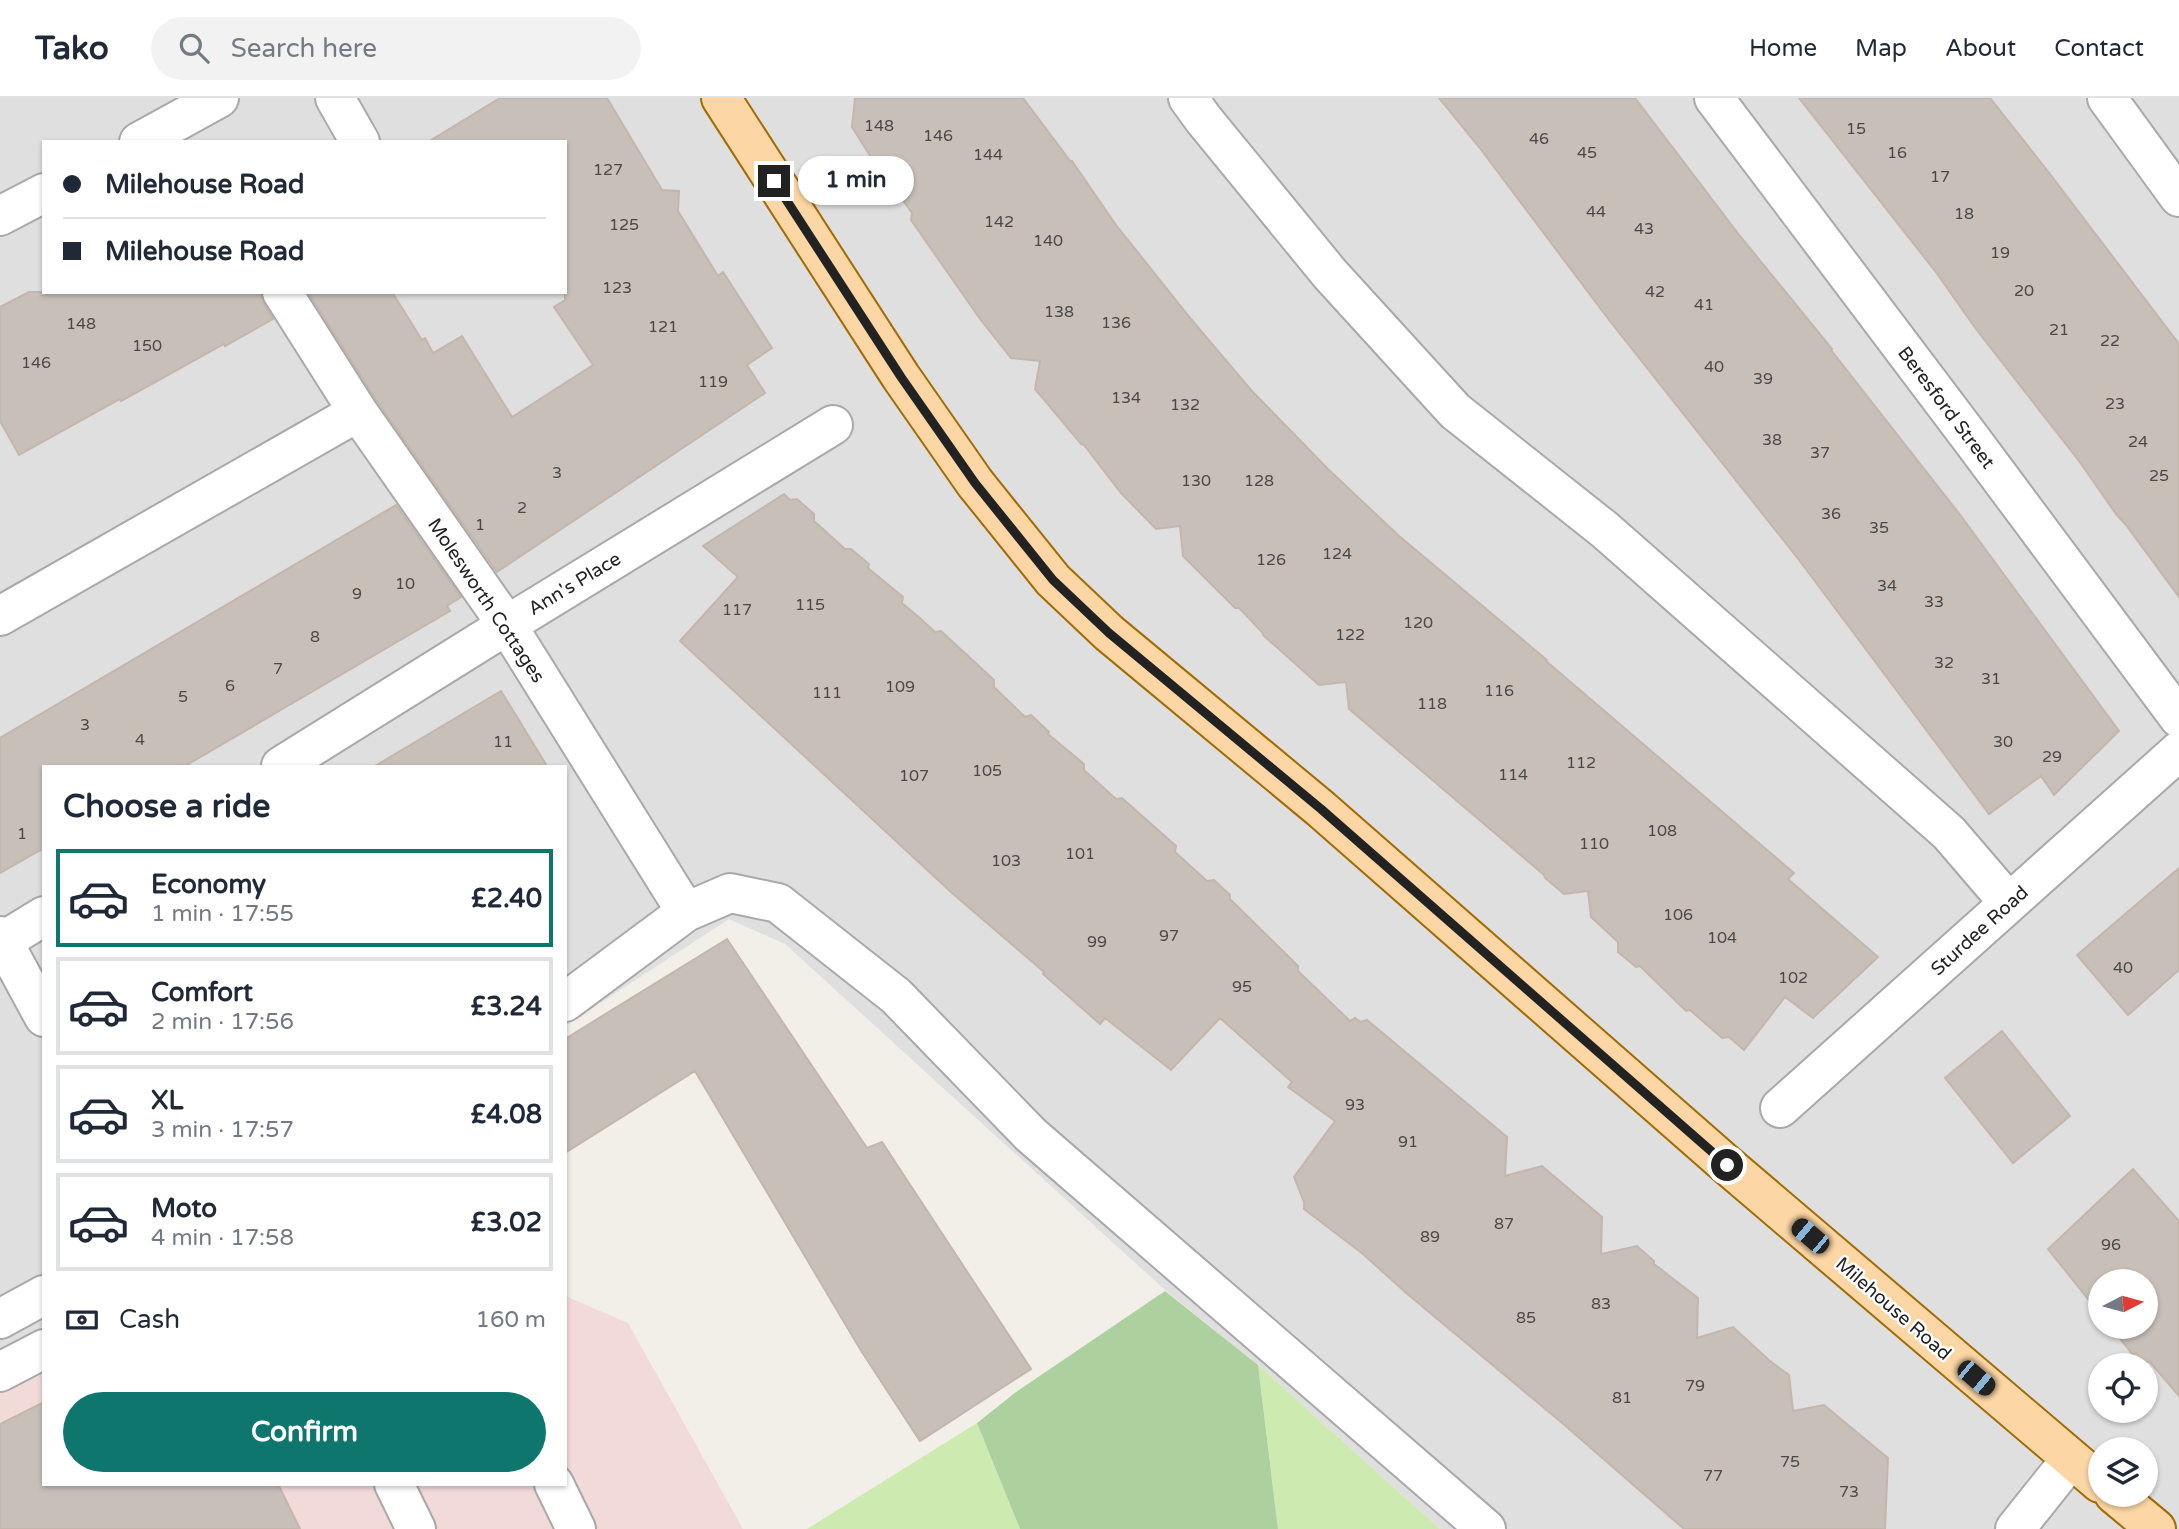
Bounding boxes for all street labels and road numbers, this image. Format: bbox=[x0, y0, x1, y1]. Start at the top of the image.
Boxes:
street label: Beresford Street bbox=[1893, 342, 1999, 473]
street label: Molesworth Cottages bbox=[423, 514, 549, 687]
street label: Ann's Place bbox=[524, 548, 625, 620]
street label: Sturdee Road bbox=[1926, 881, 2033, 980]
street label: Milehouse Road bbox=[1831, 1253, 1956, 1365]

